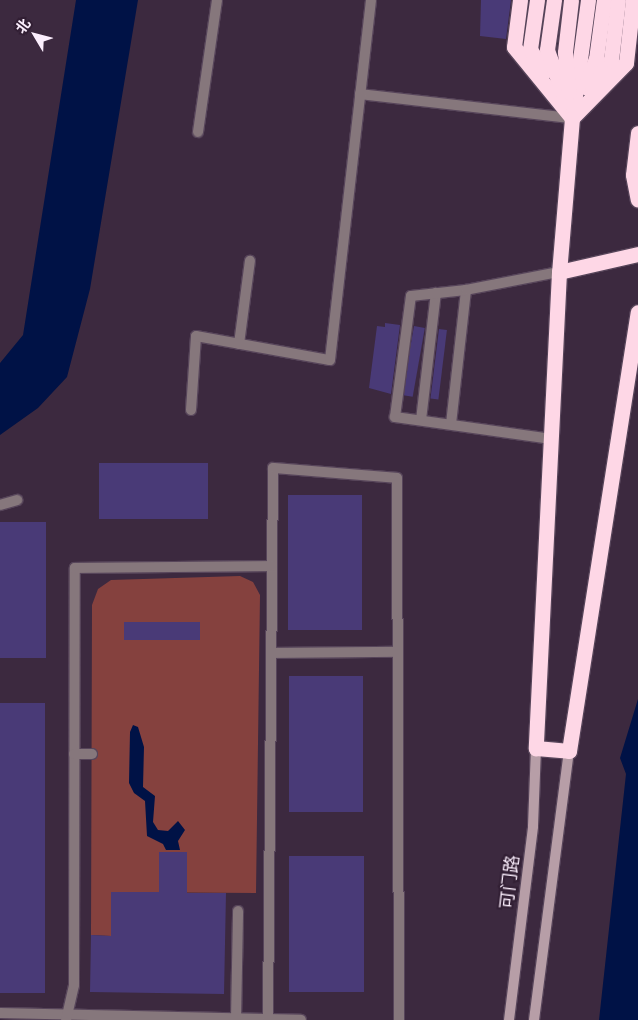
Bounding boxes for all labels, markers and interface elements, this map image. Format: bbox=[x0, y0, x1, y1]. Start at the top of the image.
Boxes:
north arrow bbox=[10, 10, 60, 60]
text: 北 bbox=[12, 15, 34, 37]
street label: 可门路 bbox=[496, 854, 524, 910]

